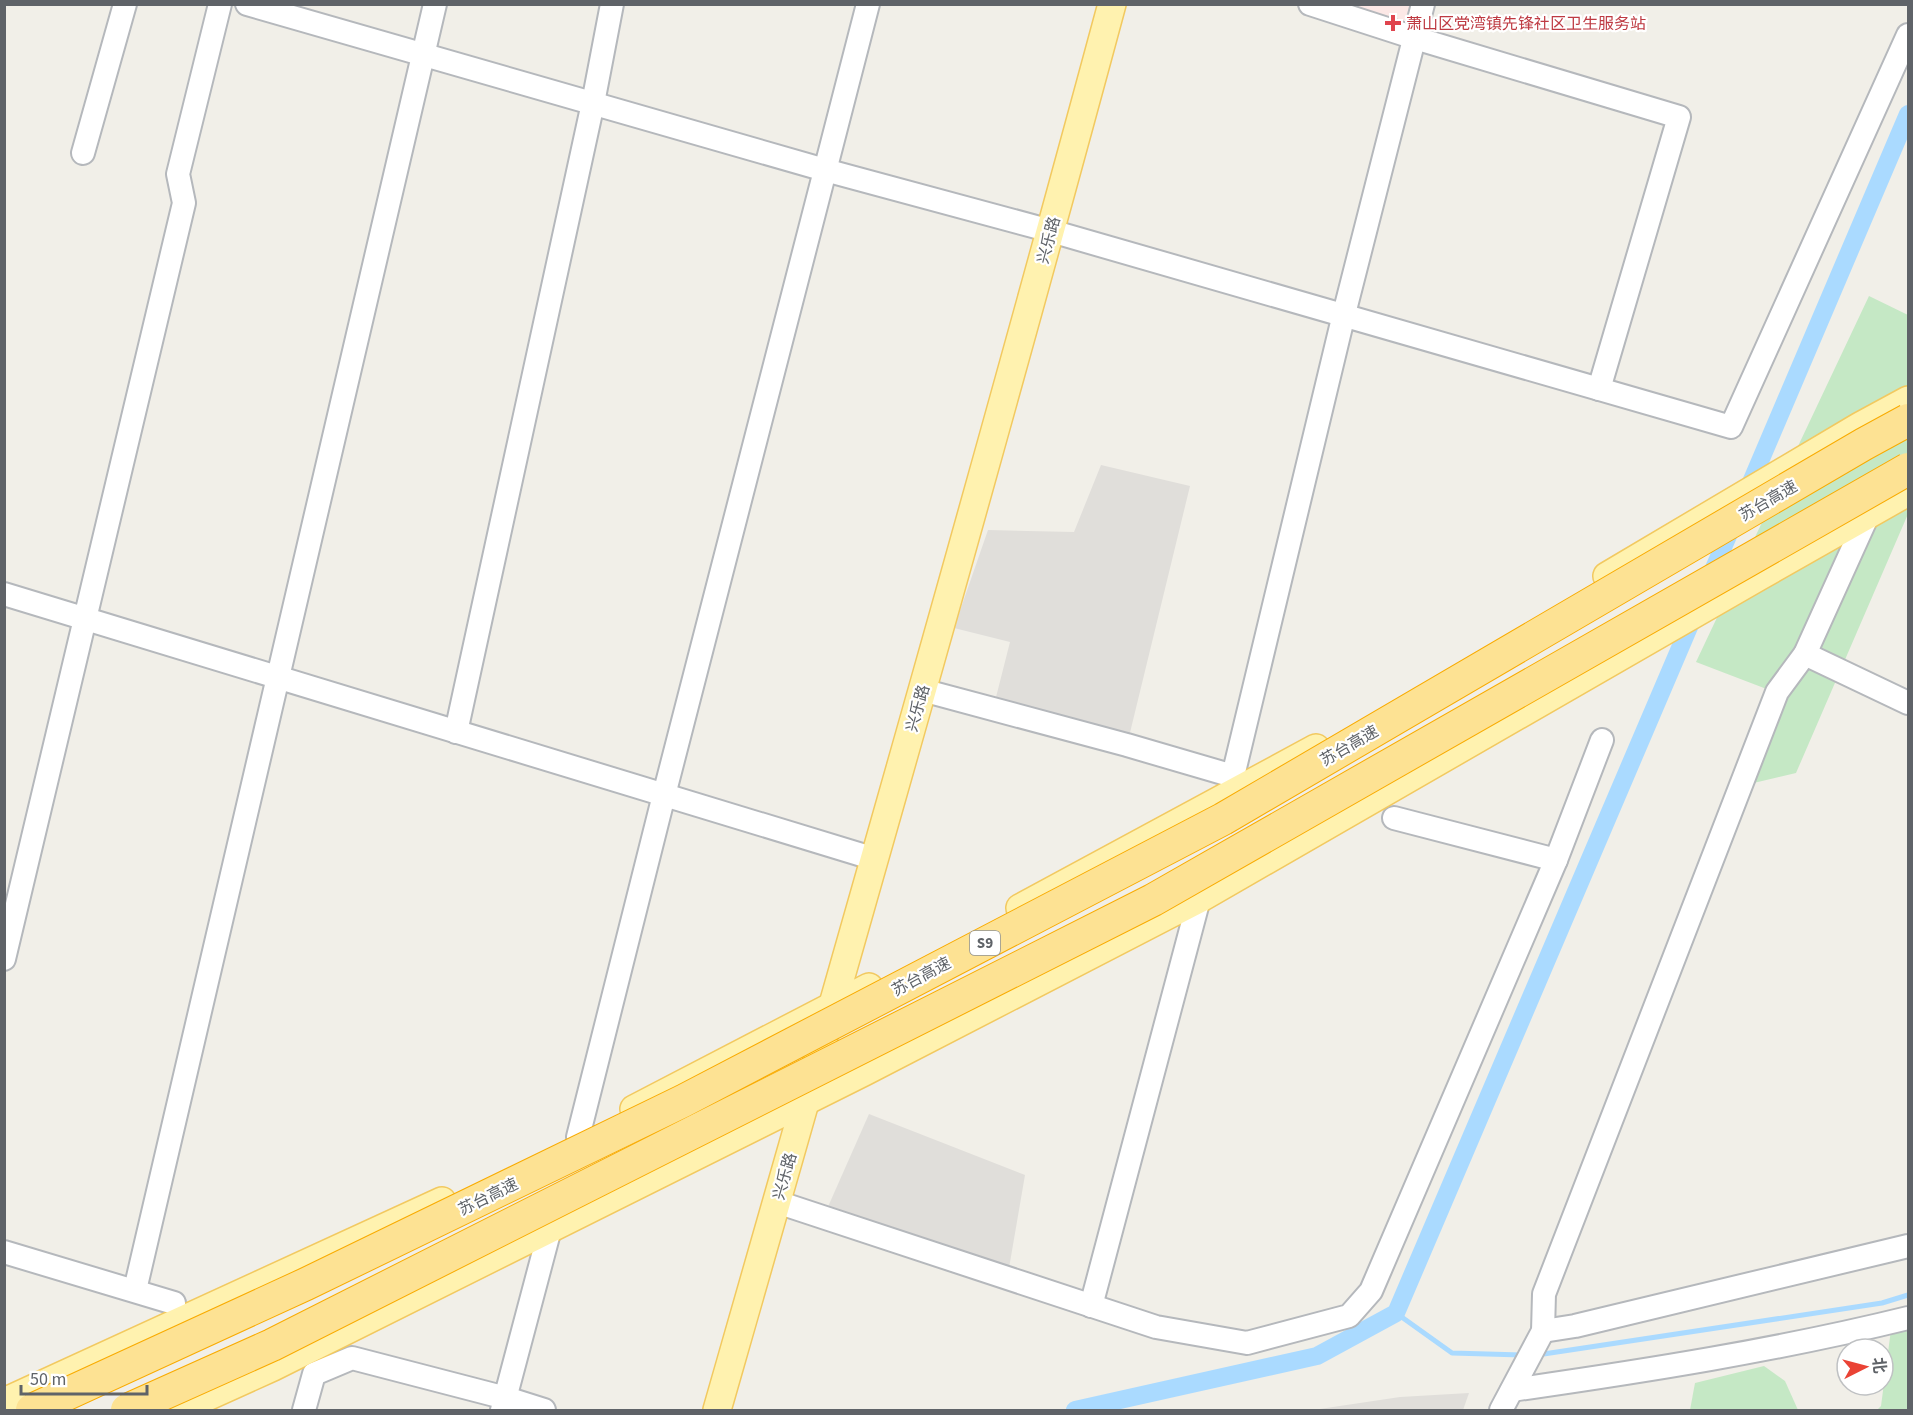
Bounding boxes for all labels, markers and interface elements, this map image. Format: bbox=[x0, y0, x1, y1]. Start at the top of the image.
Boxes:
place label: 萧山区党湾镇先锋社区卫生服务站 bbox=[1406, 13, 1646, 35]
marker: 萧山区党湾镇先锋社区卫生服务站 bbox=[1384, 14, 1402, 32]
street label: 兴乐路 bbox=[1032, 214, 1066, 266]
street label: 苏台高速 bbox=[1735, 475, 1802, 526]
street label: 兴乐路 bbox=[901, 682, 935, 734]
street label: 苏台高速 bbox=[1316, 720, 1383, 771]
road number: S9 bbox=[970, 931, 1000, 955]
street label: 苏台高速 bbox=[888, 952, 955, 1002]
street label: 兴乐路 bbox=[768, 1150, 802, 1202]
street label: 苏台高速 bbox=[455, 1173, 522, 1221]
north arrow bbox=[1835, 1337, 1895, 1397]
text: 北 bbox=[1867, 1356, 1891, 1375]
scale bar bbox=[21, 1358, 147, 1396]
text: 50 m bbox=[30, 1367, 66, 1392]

